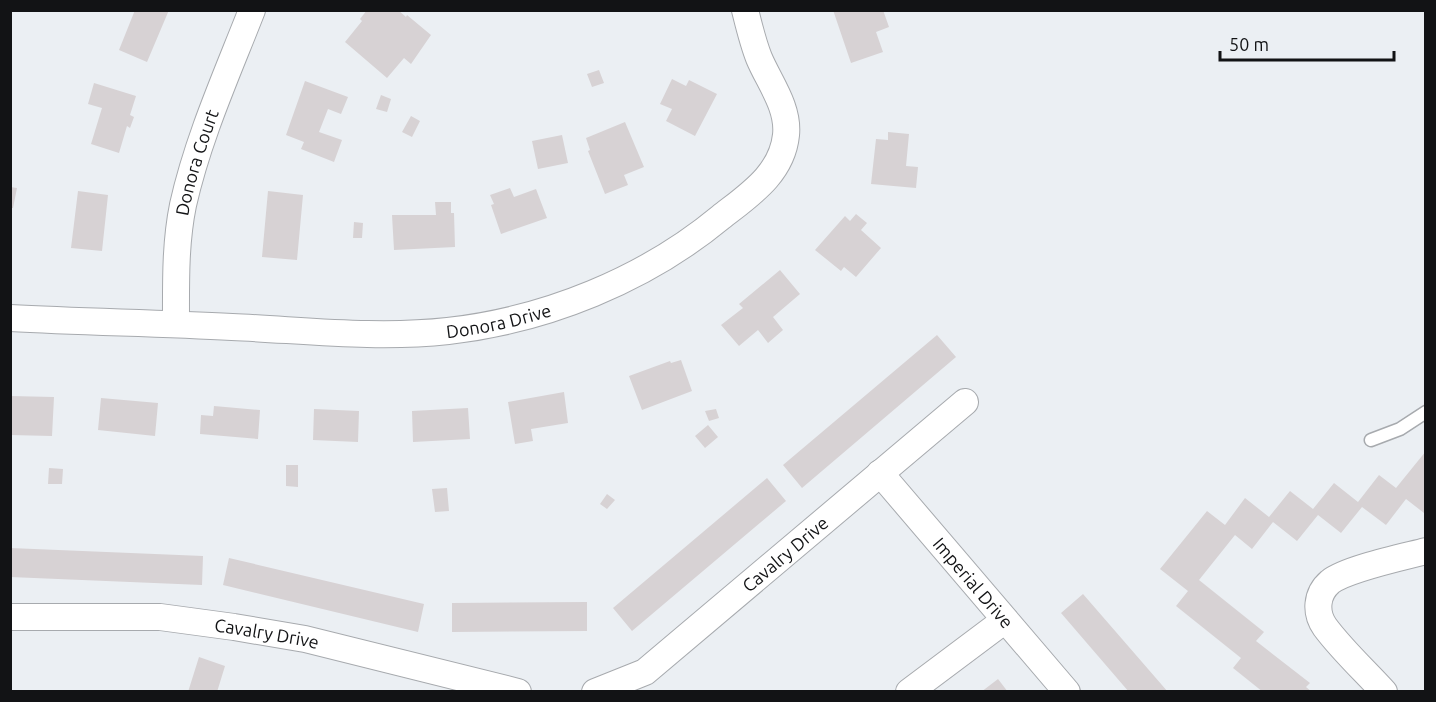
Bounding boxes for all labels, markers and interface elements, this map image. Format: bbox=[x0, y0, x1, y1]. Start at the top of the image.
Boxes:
scale bar bbox=[1220, 24, 1394, 62]
text: 50 m bbox=[1229, 34, 1269, 54]
street label: Donora Court bbox=[171, 106, 222, 217]
street label: Donora Drive bbox=[445, 299, 553, 341]
street label: Cavalry Drive bbox=[738, 512, 832, 596]
street label: Imperial Drive bbox=[929, 533, 1018, 632]
street label: Cavalry Drive bbox=[213, 614, 321, 652]

